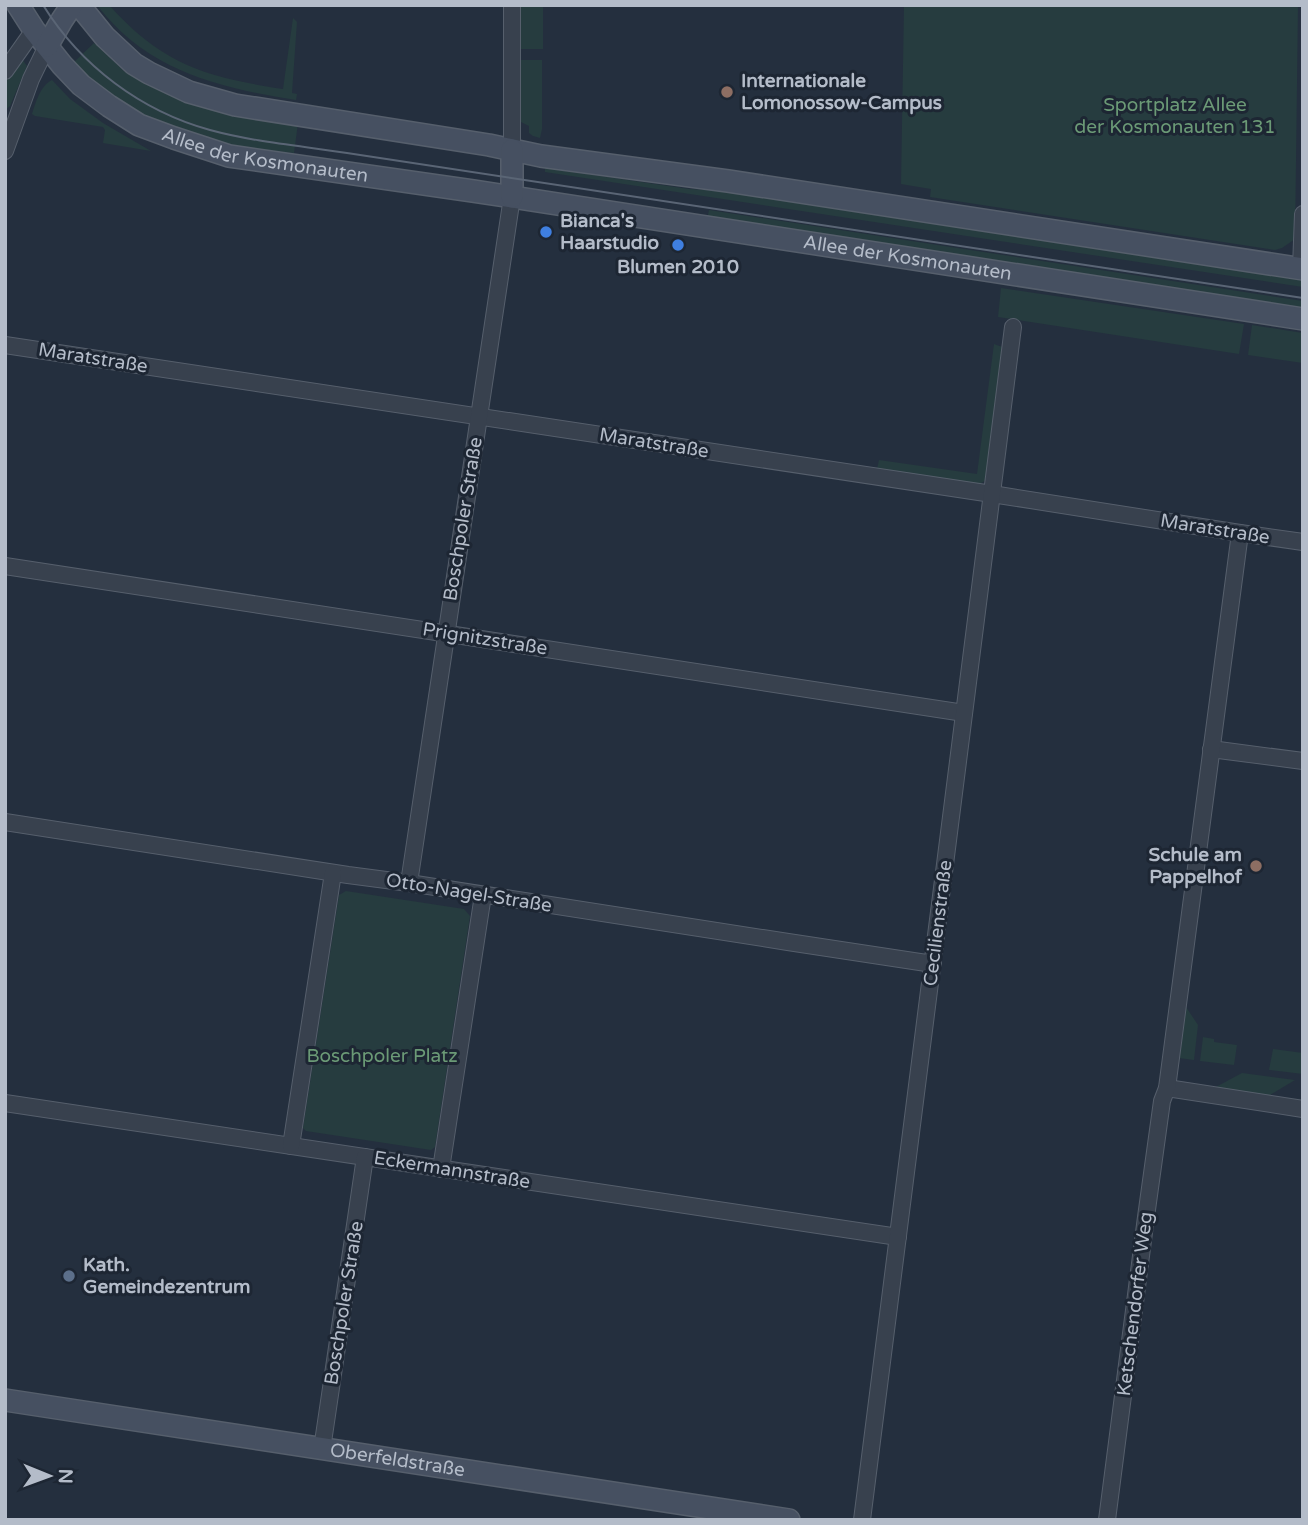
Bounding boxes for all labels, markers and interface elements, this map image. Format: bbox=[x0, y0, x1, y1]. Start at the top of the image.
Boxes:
place label: Internationale Lomonossow-Campus bbox=[741, 70, 942, 115]
marker: Internationale Lomonossow-Campus bbox=[719, 84, 735, 100]
park label: Sportplatz Allee der Kosmonauten 131 bbox=[1074, 94, 1276, 138]
street label: Allee der Kosmonauten bbox=[159, 123, 370, 187]
place label: Bianca's Haarstudio bbox=[560, 210, 659, 254]
marker: Bianca's Haarstudio bbox=[538, 224, 554, 240]
street label: Allee der Kosmonauten bbox=[802, 231, 1013, 285]
marker: Blumen 2010 bbox=[670, 237, 686, 253]
place label: Blumen 2010 bbox=[617, 256, 739, 278]
street label: Maratstraße bbox=[37, 338, 149, 378]
street label: Maratstraße bbox=[598, 423, 710, 463]
street label: Boschpoler Straße bbox=[439, 436, 487, 602]
street label: Maratstraße bbox=[1159, 509, 1271, 549]
street label: Prignitzstraße bbox=[421, 618, 549, 660]
place label: Schule am Pappelhof bbox=[1149, 844, 1243, 889]
marker: Schule am Pappelhof bbox=[1248, 858, 1264, 874]
street label: Cecilienstraße bbox=[919, 859, 957, 987]
street label: Otto-Nagel-Straße bbox=[385, 869, 553, 917]
park label: Boschpoler Platz bbox=[306, 1045, 458, 1067]
street label: Eckermannstraße bbox=[372, 1147, 532, 1193]
street label: Ketschendorfer Weg bbox=[1113, 1211, 1157, 1397]
street label: Boschpoler Straße bbox=[320, 1220, 368, 1386]
place label: Kath. Gemeindezentrum bbox=[83, 1254, 251, 1298]
marker: Kath. Gemeindezentrum bbox=[61, 1268, 77, 1284]
street label: Oberfeldstraße bbox=[328, 1439, 466, 1481]
north arrow bbox=[14, 1441, 84, 1511]
text: N bbox=[54, 1468, 76, 1484]

